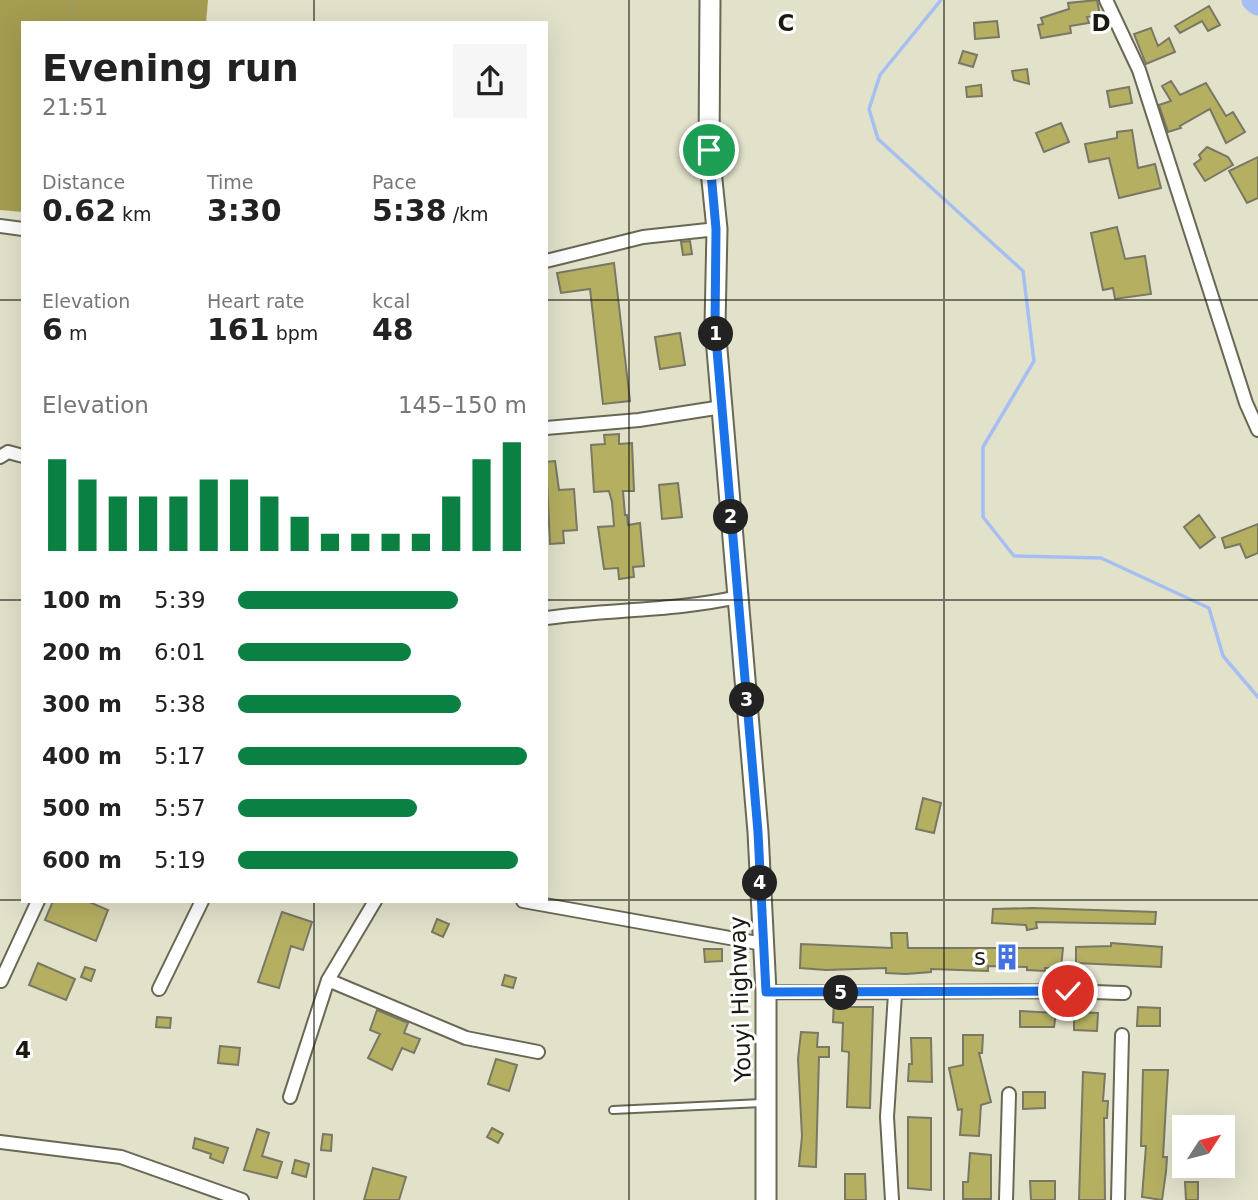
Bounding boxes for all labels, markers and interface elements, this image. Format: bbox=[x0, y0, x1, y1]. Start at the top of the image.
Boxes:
text: C bbox=[778, 10, 794, 36]
text: D bbox=[1091, 10, 1111, 36]
button: share bbox=[453, 44, 527, 118]
text: Evening run bbox=[42, 46, 299, 90]
text: 21:51 bbox=[42, 94, 108, 120]
pin bbox=[679, 120, 739, 180]
icon: arrive bbox=[690, 131, 728, 169]
text: Distance bbox=[42, 171, 125, 193]
text: Time bbox=[207, 171, 254, 193]
text: Pace bbox=[372, 171, 416, 193]
text: 0.62 bbox=[42, 193, 116, 228]
text: 3:30 bbox=[207, 193, 282, 228]
text: 5:38 bbox=[372, 193, 447, 228]
text: km bbox=[116, 203, 152, 225]
text: /km bbox=[447, 203, 489, 225]
text: Elevation bbox=[42, 290, 130, 312]
text: Heart rate bbox=[207, 290, 305, 312]
text: kcal bbox=[372, 290, 410, 312]
text: 6 bbox=[42, 312, 63, 347]
text: 161 bbox=[207, 312, 270, 347]
text: 48 bbox=[372, 312, 414, 347]
pin: 1 bbox=[698, 316, 734, 352]
text: m bbox=[63, 322, 87, 344]
text: bpm bbox=[270, 322, 318, 344]
text: 1 bbox=[709, 322, 722, 344]
text: Elevation bbox=[42, 392, 149, 418]
text: 145–150 m bbox=[398, 392, 527, 418]
pin: 2 bbox=[714, 500, 748, 534]
text: 2 bbox=[724, 505, 737, 527]
text: 100 m bbox=[42, 587, 122, 613]
text: 5:39 bbox=[154, 587, 206, 613]
text: 200 m bbox=[42, 639, 122, 665]
text: 6:01 bbox=[154, 639, 206, 665]
pin: 3 bbox=[730, 682, 764, 718]
text: 3 bbox=[740, 688, 753, 710]
text: 300 m bbox=[42, 691, 122, 717]
text: 5:38 bbox=[154, 691, 206, 717]
text: 400 m bbox=[42, 743, 122, 769]
text: 5:17 bbox=[154, 743, 206, 769]
text: 500 m bbox=[42, 795, 122, 821]
text: 5:57 bbox=[154, 795, 206, 821]
text: 600 m bbox=[42, 847, 122, 873]
text: 5:19 bbox=[154, 847, 206, 873]
pin: 4 bbox=[742, 866, 778, 900]
text: 4 bbox=[753, 871, 766, 893]
street label: Youyi Highway bbox=[724, 915, 756, 1084]
building icon: s bbox=[992, 942, 1022, 972]
place label: s bbox=[974, 944, 986, 970]
pin bbox=[1038, 961, 1098, 1021]
icon: check bbox=[1049, 972, 1087, 1010]
pin: 5 bbox=[824, 976, 858, 1010]
text: 5 bbox=[834, 981, 847, 1003]
text: 4 bbox=[15, 1037, 31, 1063]
north arrow bbox=[1172, 1115, 1236, 1178]
map controls bbox=[1172, 1115, 1235, 1178]

